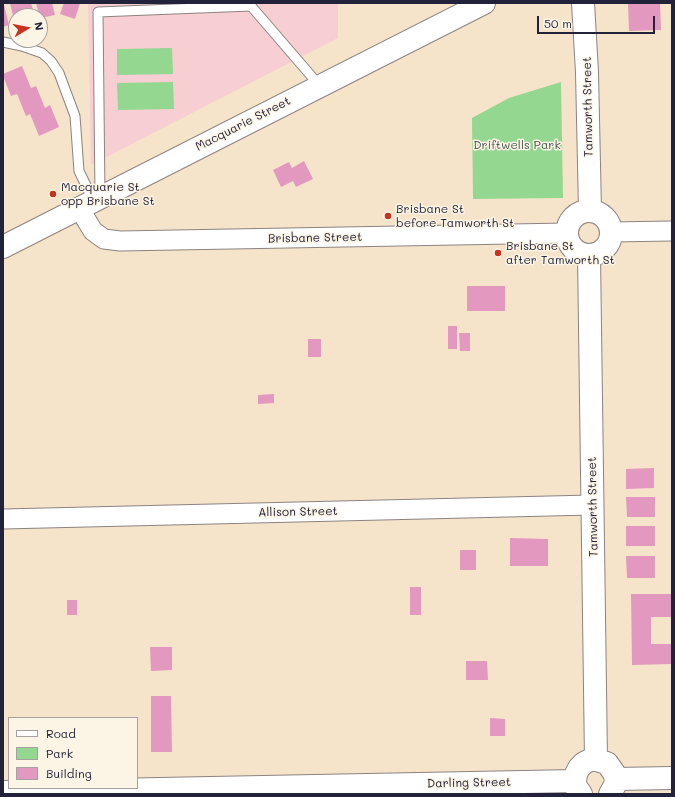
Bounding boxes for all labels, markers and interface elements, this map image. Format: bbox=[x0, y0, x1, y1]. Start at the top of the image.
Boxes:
north arrow bbox=[8, 8, 48, 48]
scale bar bbox=[539, 8, 657, 34]
text: 50 m bbox=[544, 15, 572, 31]
text: N bbox=[31, 21, 47, 31]
street label: Tamworth Street bbox=[580, 57, 596, 157]
street label: Macquarie Street bbox=[193, 94, 293, 154]
park label: Driftwells Park bbox=[473, 138, 561, 152]
place label: Macquarie St opp Brisbane St bbox=[61, 180, 155, 208]
marker: Macquarie St opp Brisbane St bbox=[48, 189, 58, 199]
place label: Brisbane St before Tamworth St bbox=[396, 202, 514, 230]
marker: Brisbane St before Tamworth St bbox=[383, 211, 393, 221]
street label: Brisbane Street bbox=[268, 230, 362, 246]
place label: Brisbane St after Tamworth St bbox=[506, 239, 615, 267]
marker: Brisbane St after Tamworth St bbox=[493, 248, 503, 258]
street label: Tamworth Street bbox=[585, 457, 601, 557]
street label: Allison Street bbox=[258, 504, 338, 520]
legend bbox=[8, 717, 138, 789]
text: Road bbox=[46, 725, 76, 741]
text: Park bbox=[46, 745, 73, 761]
text: Building bbox=[46, 765, 92, 781]
street label: Darling Street bbox=[427, 775, 511, 791]

